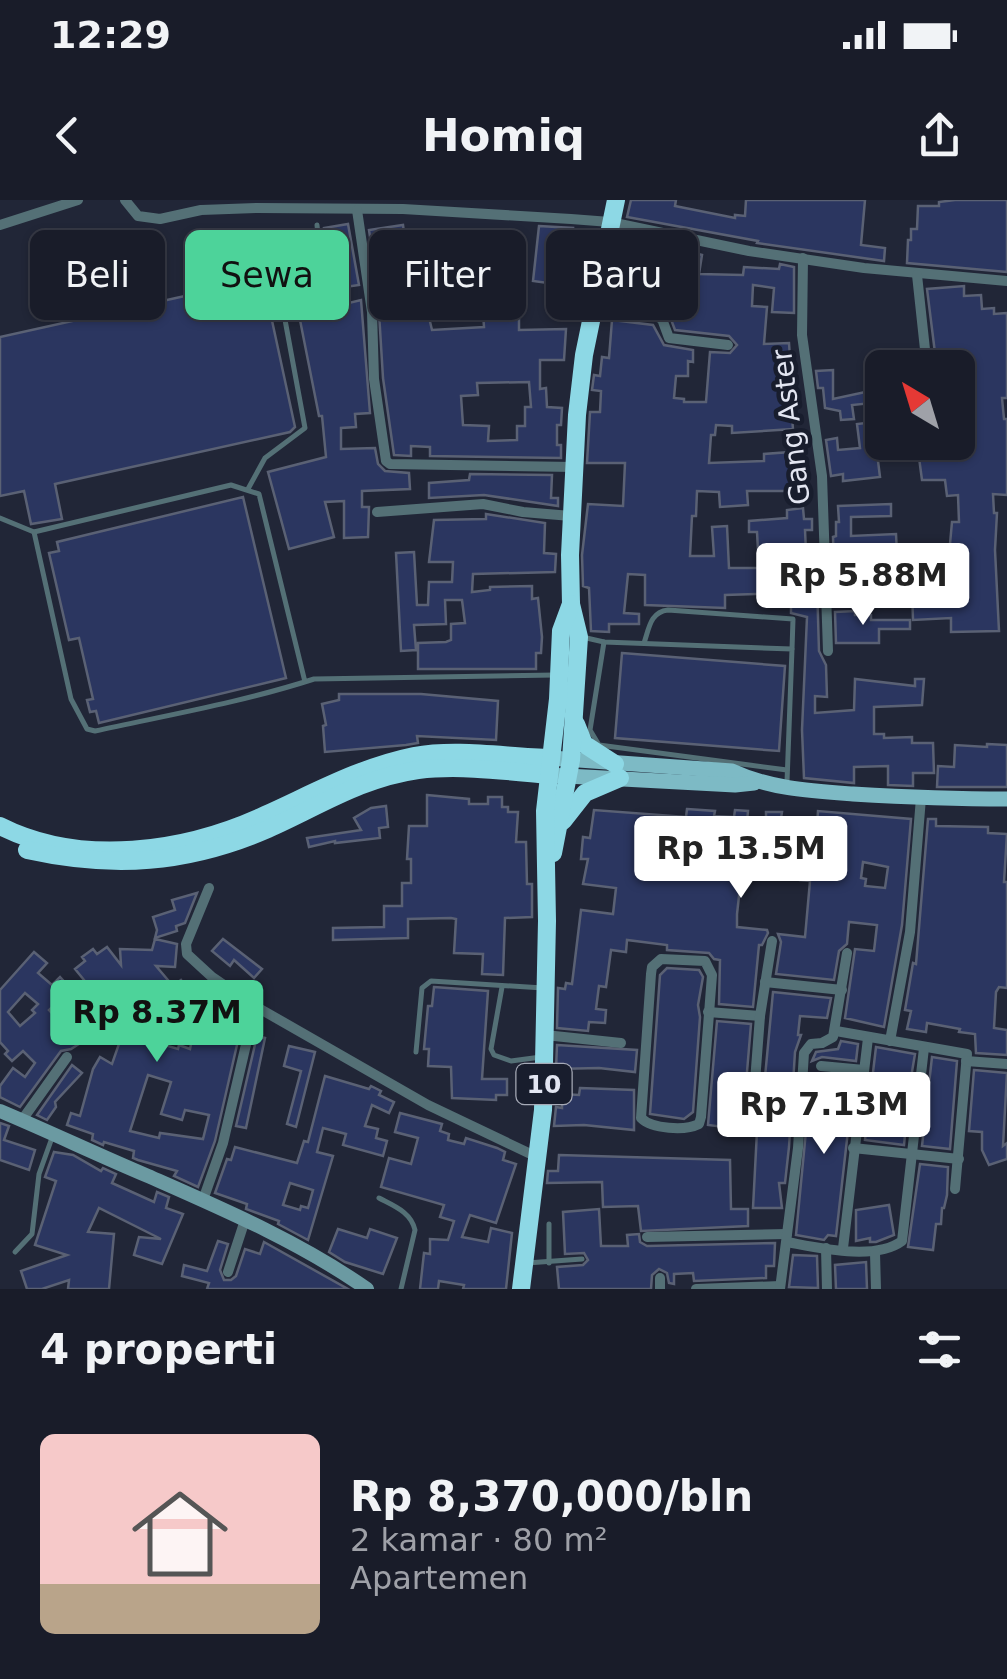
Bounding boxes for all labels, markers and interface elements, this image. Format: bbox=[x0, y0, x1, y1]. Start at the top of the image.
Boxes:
text: 12:29 bbox=[50, 13, 171, 57]
icon: back bbox=[40, 108, 95, 163]
icon: share bbox=[912, 108, 967, 163]
text: Homiq bbox=[422, 109, 585, 162]
chip: Beli bbox=[30, 230, 165, 320]
chip: Sewa bbox=[185, 230, 349, 320]
chip: Filter bbox=[369, 230, 526, 320]
chip: Baru bbox=[546, 230, 698, 320]
street label: Gang Aster bbox=[765, 347, 817, 507]
north arrow bbox=[865, 350, 975, 460]
map controls bbox=[865, 350, 975, 460]
pin: Rp 5.88M bbox=[760, 543, 966, 628]
text: Rp 5.88M bbox=[778, 556, 948, 594]
pin: Rp 13.5M bbox=[638, 816, 844, 901]
text: Rp 13.5M bbox=[656, 829, 826, 867]
pin: Rp 8.37M bbox=[54, 980, 260, 1065]
text: Rp 8.37M bbox=[72, 993, 242, 1031]
road number: 10 bbox=[516, 1064, 572, 1104]
pin: Rp 7.13M bbox=[721, 1072, 927, 1157]
text: Rp 7.13M bbox=[739, 1085, 909, 1123]
icon: filters bbox=[912, 1322, 967, 1377]
text: 4 properti bbox=[40, 1325, 277, 1374]
text: Rp 8,370,000/bln bbox=[350, 1472, 753, 1521]
icon: home bbox=[120, 1474, 240, 1594]
text: 2 kamar · 80 m² bbox=[350, 1521, 607, 1559]
text: Apartemen bbox=[350, 1559, 528, 1597]

